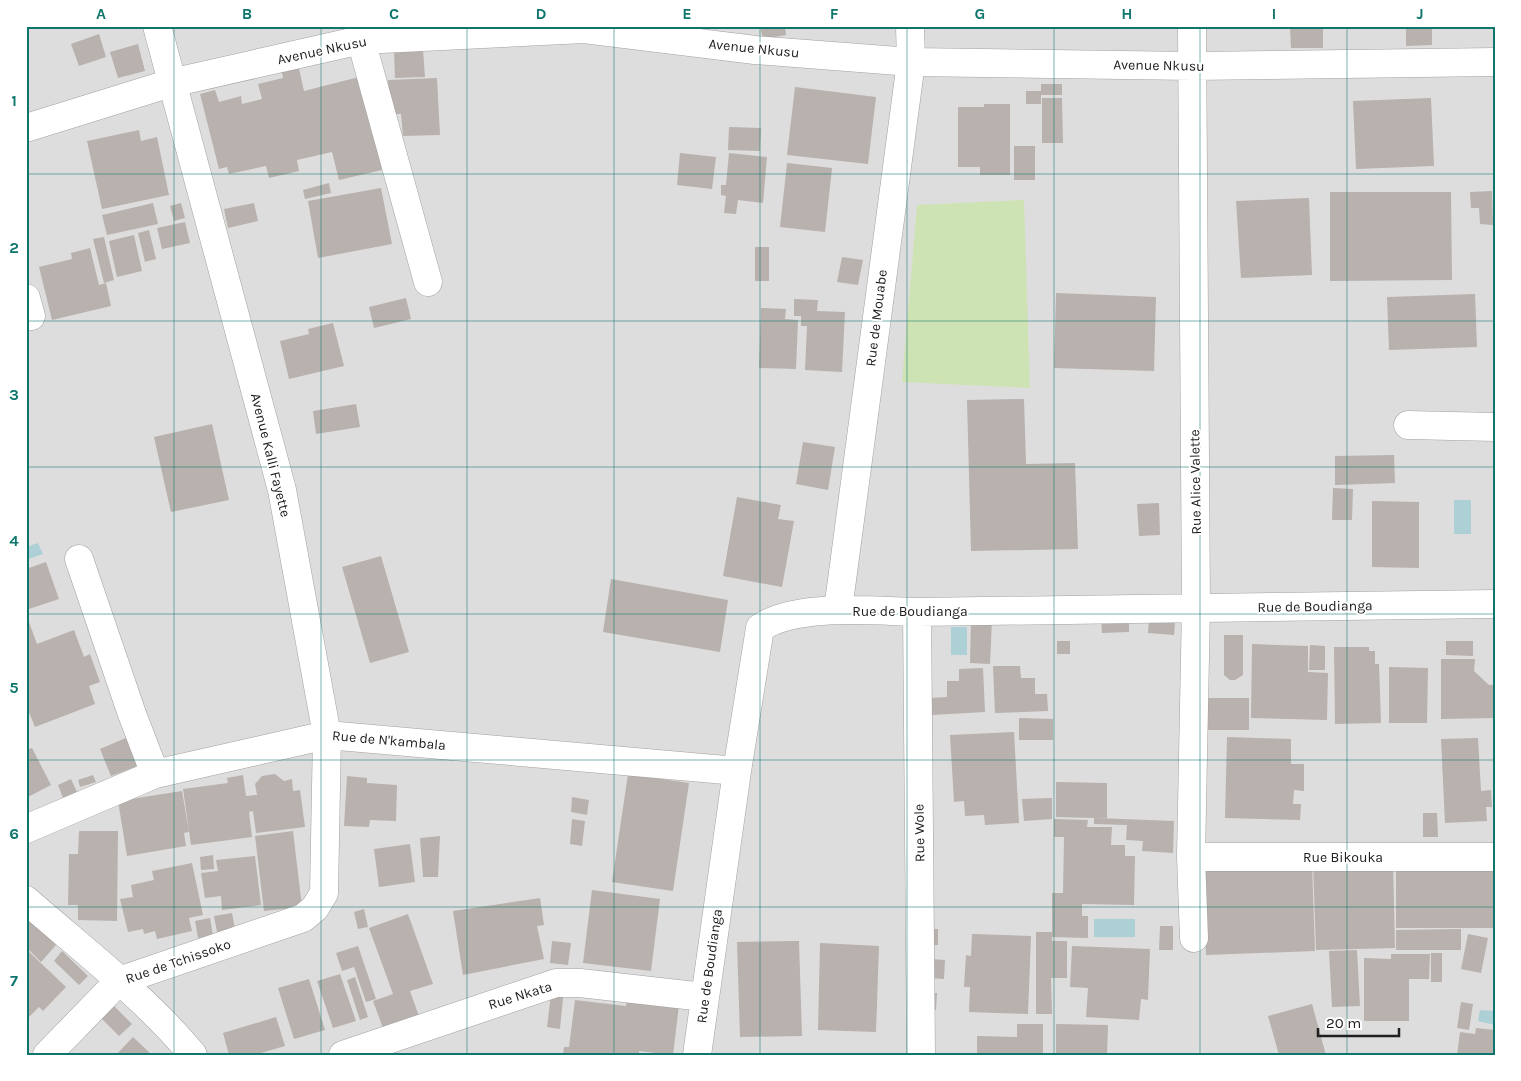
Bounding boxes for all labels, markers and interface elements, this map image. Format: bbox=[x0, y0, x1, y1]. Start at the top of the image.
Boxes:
text: A bbox=[96, 4, 106, 23]
text: B bbox=[242, 4, 252, 23]
text: C bbox=[389, 4, 399, 23]
text: D bbox=[536, 4, 547, 23]
text: E bbox=[682, 4, 692, 23]
text: F bbox=[830, 4, 839, 23]
text: G bbox=[975, 4, 985, 23]
text: H bbox=[1121, 4, 1133, 23]
text: I bbox=[1272, 4, 1276, 23]
text: J bbox=[1416, 4, 1424, 23]
street label: Avenue Nkusu bbox=[276, 33, 368, 68]
street label: Avenue Nkusu bbox=[708, 35, 800, 62]
street label: Avenue Nkusu bbox=[1113, 56, 1205, 75]
text: 1 bbox=[11, 91, 17, 110]
text: 2 bbox=[9, 238, 19, 257]
street label: Rue de Mouabe bbox=[862, 269, 891, 368]
text: 3 bbox=[9, 385, 19, 404]
street label: Avenue Kalli Fayette bbox=[247, 391, 294, 519]
street label: Rue Alice Valette bbox=[1186, 429, 1205, 535]
text: 4 bbox=[9, 531, 19, 550]
street label: Rue de Boudianga bbox=[1257, 597, 1373, 616]
street label: Rue de Boudianga bbox=[852, 603, 968, 620]
text: 5 bbox=[9, 678, 19, 697]
street label: Rue de N'kambala bbox=[331, 727, 447, 754]
street label: Rue Wole bbox=[910, 804, 929, 862]
text: 6 bbox=[9, 824, 19, 843]
street label: Rue Bikouka bbox=[1303, 849, 1383, 866]
street label: Rue de Boudianga bbox=[693, 908, 726, 1024]
street label: Rue de Tchissoko bbox=[123, 936, 233, 987]
text: 7 bbox=[10, 971, 18, 990]
street label: Rue Nkata bbox=[486, 978, 554, 1013]
scale bar bbox=[1318, 1006, 1400, 1038]
text: 20 m bbox=[1326, 1014, 1361, 1032]

